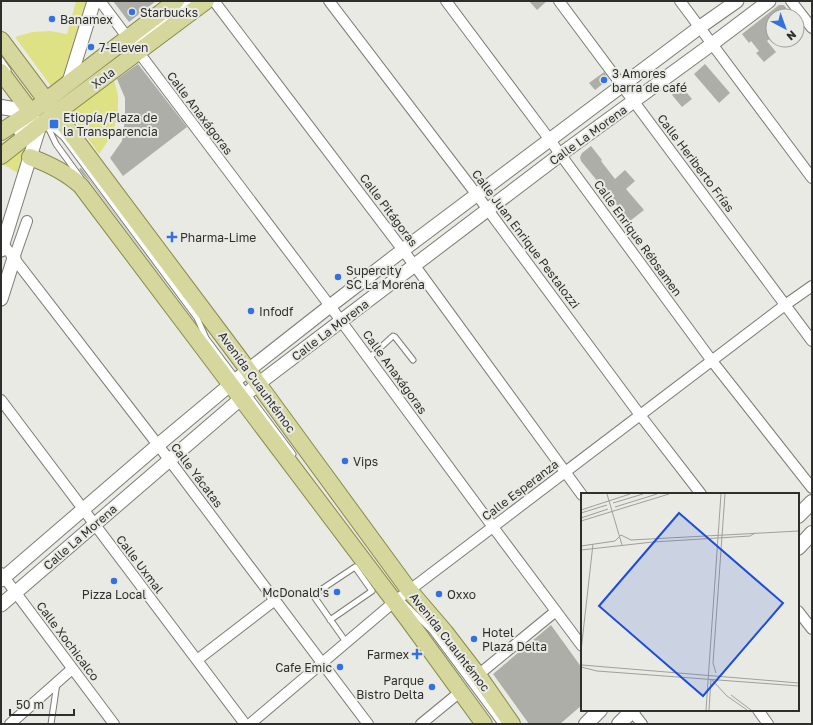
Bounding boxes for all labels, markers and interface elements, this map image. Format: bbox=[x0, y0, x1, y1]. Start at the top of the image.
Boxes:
place label: Starbucks bbox=[140, 5, 198, 20]
marker: Starbucks bbox=[127, 7, 137, 17]
north arrow bbox=[765, 8, 805, 48]
place label: Banamex bbox=[60, 12, 113, 27]
marker: Banamex bbox=[47, 14, 57, 24]
text: N bbox=[784, 28, 799, 44]
place label: 7-Eleven bbox=[99, 40, 149, 55]
marker: 7-Eleven bbox=[86, 42, 96, 52]
street label: Xola bbox=[88, 64, 118, 92]
place label: 3 Amores barra de café bbox=[612, 66, 687, 95]
street label: Calle Anaxágoras bbox=[164, 68, 236, 158]
marker: 3 Amores barra de café bbox=[599, 75, 609, 85]
street label: Calle La Morena bbox=[546, 102, 630, 168]
place label: Etiopía/Plaza de la Transparencia bbox=[63, 110, 158, 139]
street label: Calle Heriberto Frías bbox=[654, 111, 738, 215]
marker: Etiopía/Plaza de la Transparencia bbox=[48, 118, 60, 130]
street label: Calle Juan Enrique Pestalozzi bbox=[469, 167, 583, 311]
street label: Calle Pitágoras bbox=[357, 171, 421, 249]
street label: Calle Enrique Rébsamen bbox=[591, 177, 685, 299]
place label: Pharma-Lime bbox=[180, 230, 256, 245]
marker: Pharma-Lime bbox=[167, 232, 177, 242]
place label: Supercity SC La Morena bbox=[346, 263, 425, 292]
marker: Supercity SC La Morena bbox=[333, 272, 343, 282]
street label: Calle La Morena bbox=[289, 296, 371, 364]
place label: Infodf bbox=[259, 304, 294, 319]
marker: Infodf bbox=[246, 306, 256, 316]
street label: Calle Anaxágoras bbox=[359, 327, 431, 417]
street label: Avenida Cuauhtémoc bbox=[215, 329, 299, 436]
street label: Calle Yácatas bbox=[168, 440, 226, 510]
place label: Vips bbox=[353, 454, 378, 469]
marker: Vips bbox=[340, 456, 350, 466]
street label: Calle Esperanza bbox=[479, 456, 561, 524]
inset map bbox=[581, 493, 799, 711]
street label: Calle La Morena bbox=[40, 501, 120, 573]
street label: Calle Uxmal bbox=[113, 532, 167, 596]
marker: Pizza Local bbox=[109, 576, 119, 586]
place label: McDonald's bbox=[262, 585, 329, 600]
place label: Pizza Local bbox=[82, 587, 146, 602]
marker: McDonald's bbox=[332, 587, 342, 597]
place label: Oxxo bbox=[447, 587, 476, 602]
marker: Oxxo bbox=[434, 589, 444, 599]
street label: Avenida Cuauhtémoc bbox=[407, 590, 494, 695]
street label: Calle Xochicalco bbox=[33, 598, 103, 684]
place label: Hotel Plaza Delta bbox=[482, 625, 547, 654]
marker: Hotel Plaza Delta bbox=[469, 634, 479, 644]
place label: Farmex bbox=[367, 647, 409, 662]
marker: Farmex bbox=[412, 649, 422, 659]
place label: Cafe Emic bbox=[275, 660, 332, 675]
marker: Cafe Emic bbox=[335, 662, 345, 672]
place label: Parque Bistro Delta bbox=[356, 673, 424, 702]
marker: Parque Bistro Delta bbox=[427, 682, 437, 692]
scale bar bbox=[10, 691, 74, 717]
text: 50 m bbox=[16, 697, 44, 712]

